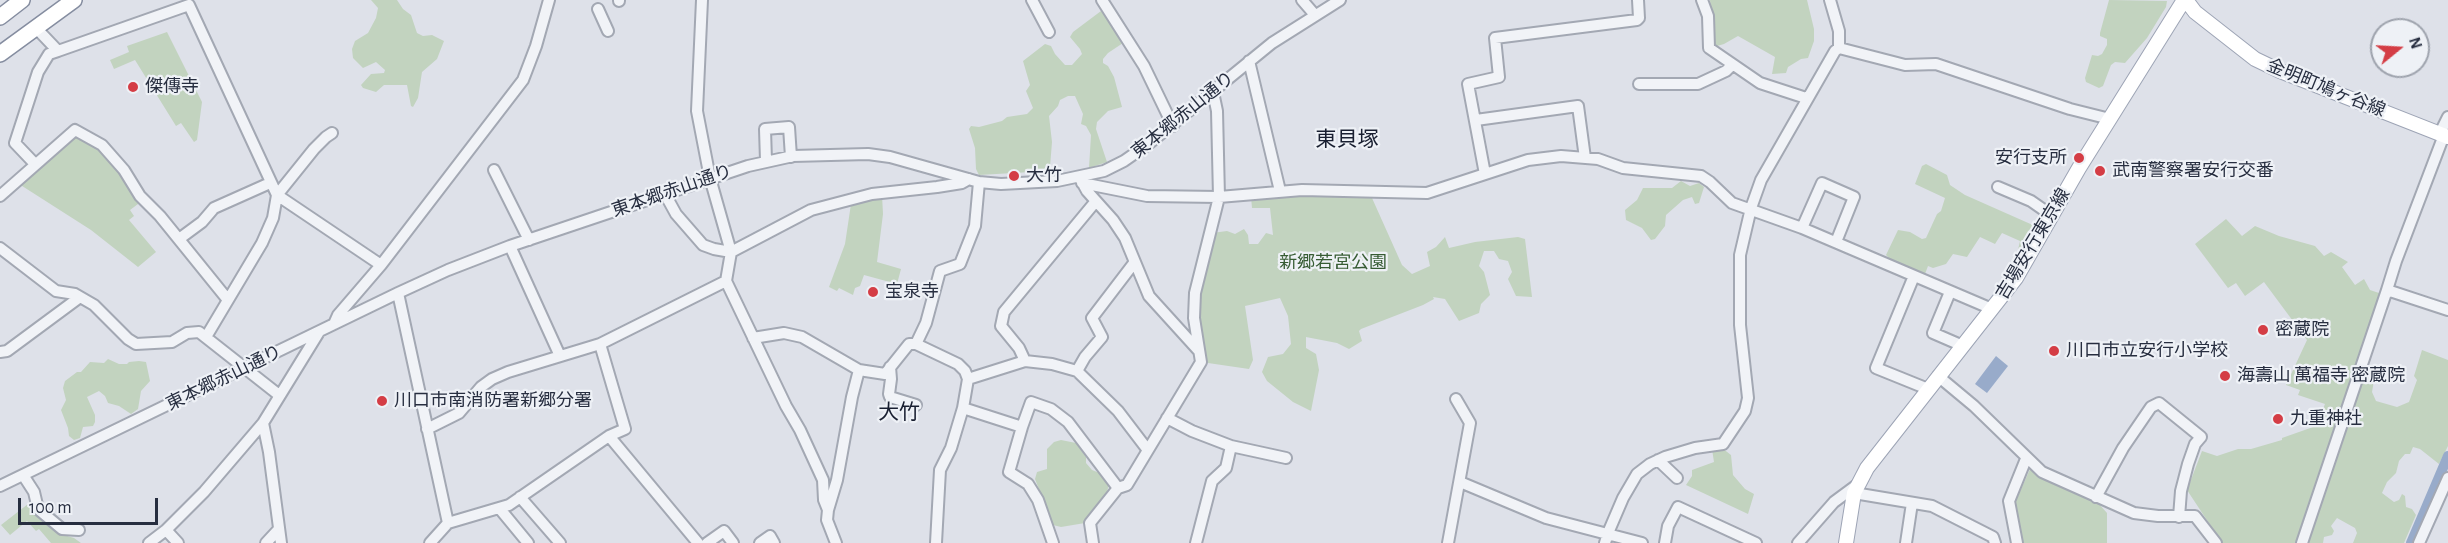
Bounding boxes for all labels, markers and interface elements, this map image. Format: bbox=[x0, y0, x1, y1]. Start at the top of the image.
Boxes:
north arrow bbox=[2370, 18, 2430, 78]
text: N bbox=[2406, 35, 2425, 51]
street label: 金明町鳩ヶ谷線 bbox=[2264, 54, 2388, 122]
street label: 東本郷赤山通り bbox=[1127, 67, 1239, 163]
place label: 傑傳寺 bbox=[145, 76, 199, 98]
marker: 傑傳寺 bbox=[126, 80, 140, 94]
district label: 東貝塚 bbox=[1316, 127, 1378, 153]
place label: 安行支所 bbox=[1995, 147, 2067, 169]
marker: 安行支所 bbox=[2072, 151, 2086, 165]
street label: 東本郷赤山通り bbox=[609, 160, 735, 222]
place label: 武南警察署安行交番 bbox=[2112, 160, 2274, 182]
marker: 武南警察署安行交番 bbox=[2093, 164, 2107, 178]
place label: 大竹 bbox=[1026, 165, 1062, 187]
marker: 大竹 bbox=[1007, 169, 1021, 183]
street label: 吉場安行東京線 bbox=[1991, 184, 2075, 304]
park label: 新郷若宮公園 bbox=[1279, 252, 1387, 274]
place label: 宝泉寺 bbox=[885, 281, 939, 303]
marker: 宝泉寺 bbox=[866, 285, 880, 299]
place label: 密蔵院 bbox=[2275, 319, 2329, 341]
marker: 密蔵院 bbox=[2256, 323, 2270, 337]
place label: 川口市立安行小学校 bbox=[2066, 340, 2228, 362]
street label: 東本郷赤山通り bbox=[163, 341, 285, 415]
marker: 川口市立安行小学校 bbox=[2047, 344, 2061, 358]
place label: 海壽山 萬福寺 密蔵院 bbox=[2237, 365, 2405, 387]
marker: 海壽山 萬福寺 密蔵院 bbox=[2218, 369, 2232, 383]
place label: 川口市南消防署新郷分署 bbox=[394, 390, 592, 412]
marker: 川口市南消防署新郷分署 bbox=[375, 394, 389, 408]
district label: 大竹 bbox=[878, 400, 920, 426]
place label: 九重神社 bbox=[2290, 408, 2362, 430]
marker: 九重神社 bbox=[2271, 412, 2285, 426]
scale bar bbox=[21, 486, 160, 524]
text: 100 m bbox=[29, 499, 72, 517]

